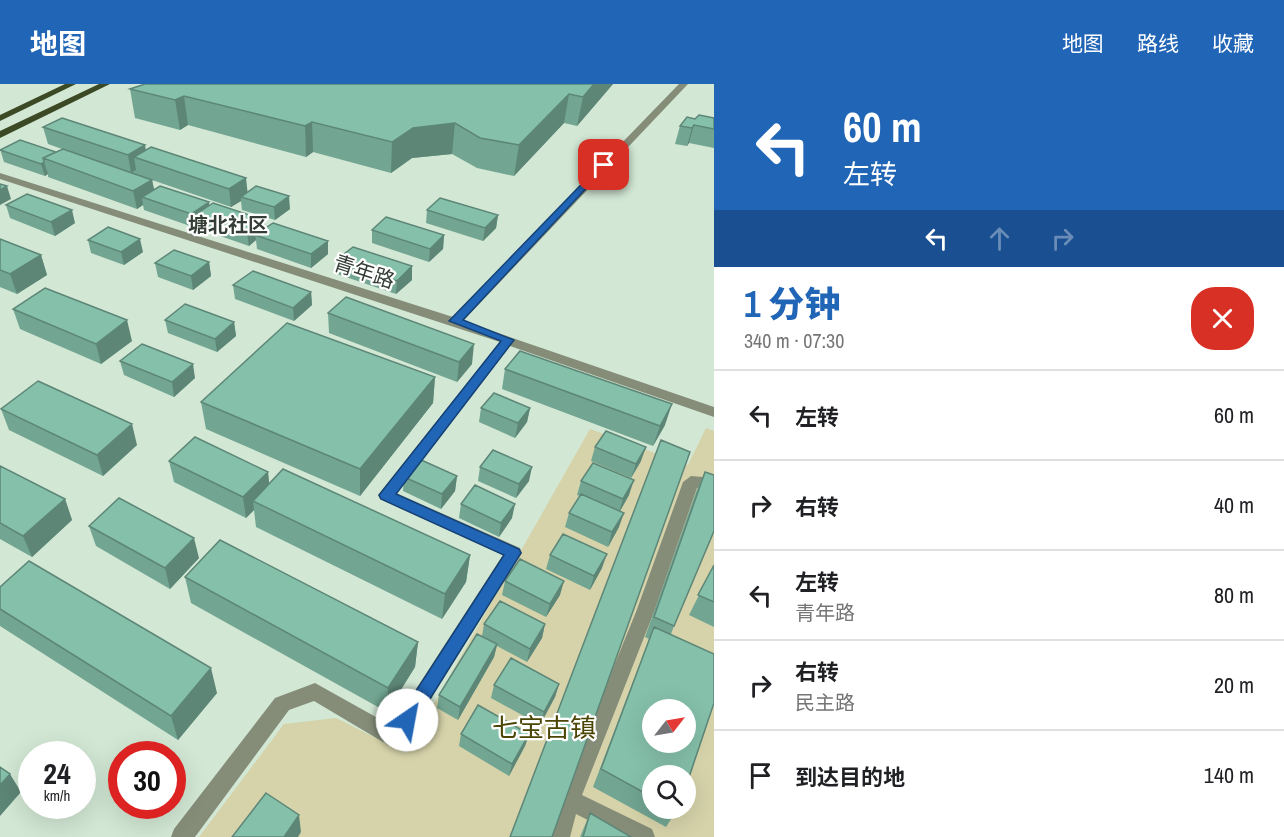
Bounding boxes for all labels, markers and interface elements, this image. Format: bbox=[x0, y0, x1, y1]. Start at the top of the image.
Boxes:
text: 地图 bbox=[30, 25, 86, 63]
text: 地图 bbox=[1062, 29, 1104, 58]
text: 路线 bbox=[1137, 29, 1179, 58]
text: 收藏 bbox=[1212, 29, 1254, 58]
text: 60 m bbox=[843, 99, 922, 155]
icon: left bbox=[744, 108, 822, 186]
pin bbox=[578, 139, 629, 190]
icon: arrive bbox=[587, 148, 620, 181]
text: 左转 bbox=[843, 156, 897, 192]
district label: 塘北社区 bbox=[188, 211, 268, 238]
icon: left bbox=[920, 222, 953, 255]
icon: ahead bbox=[983, 222, 1016, 255]
icon: right bbox=[1046, 222, 1079, 255]
street label: 青年路 bbox=[330, 248, 399, 295]
text: 1 分钟 bbox=[744, 280, 841, 328]
button: close bbox=[1191, 287, 1254, 350]
text: 340 m · 07:30 bbox=[744, 327, 844, 354]
icon: left bbox=[744, 399, 777, 432]
text: 60 m bbox=[1214, 400, 1254, 430]
text: 左转 bbox=[795, 402, 839, 432]
icon: right bbox=[744, 489, 777, 522]
text: 40 m bbox=[1214, 490, 1254, 520]
text: 右转 bbox=[795, 492, 839, 522]
text: 左转 bbox=[795, 567, 839, 597]
icon: left bbox=[744, 579, 777, 612]
text: 80 m bbox=[1214, 580, 1254, 610]
text: 青年路 bbox=[795, 599, 855, 626]
text: 右转 bbox=[795, 657, 839, 687]
icon: right bbox=[744, 669, 777, 702]
text: 20 m bbox=[1214, 670, 1254, 700]
position arrow bbox=[375, 688, 439, 752]
text: 民主路 bbox=[795, 689, 855, 716]
north arrow bbox=[642, 699, 696, 753]
map controls bbox=[642, 699, 696, 819]
park label: 七宝古镇 bbox=[492, 710, 596, 745]
speed limit sign: 30 bbox=[108, 741, 186, 819]
text: 24 bbox=[43, 753, 71, 793]
icon: arrive bbox=[744, 759, 777, 792]
text: 140 m bbox=[1204, 760, 1254, 790]
text: 到达目的地 bbox=[795, 762, 905, 792]
button: search bbox=[642, 765, 696, 819]
text: km/h bbox=[44, 785, 70, 806]

